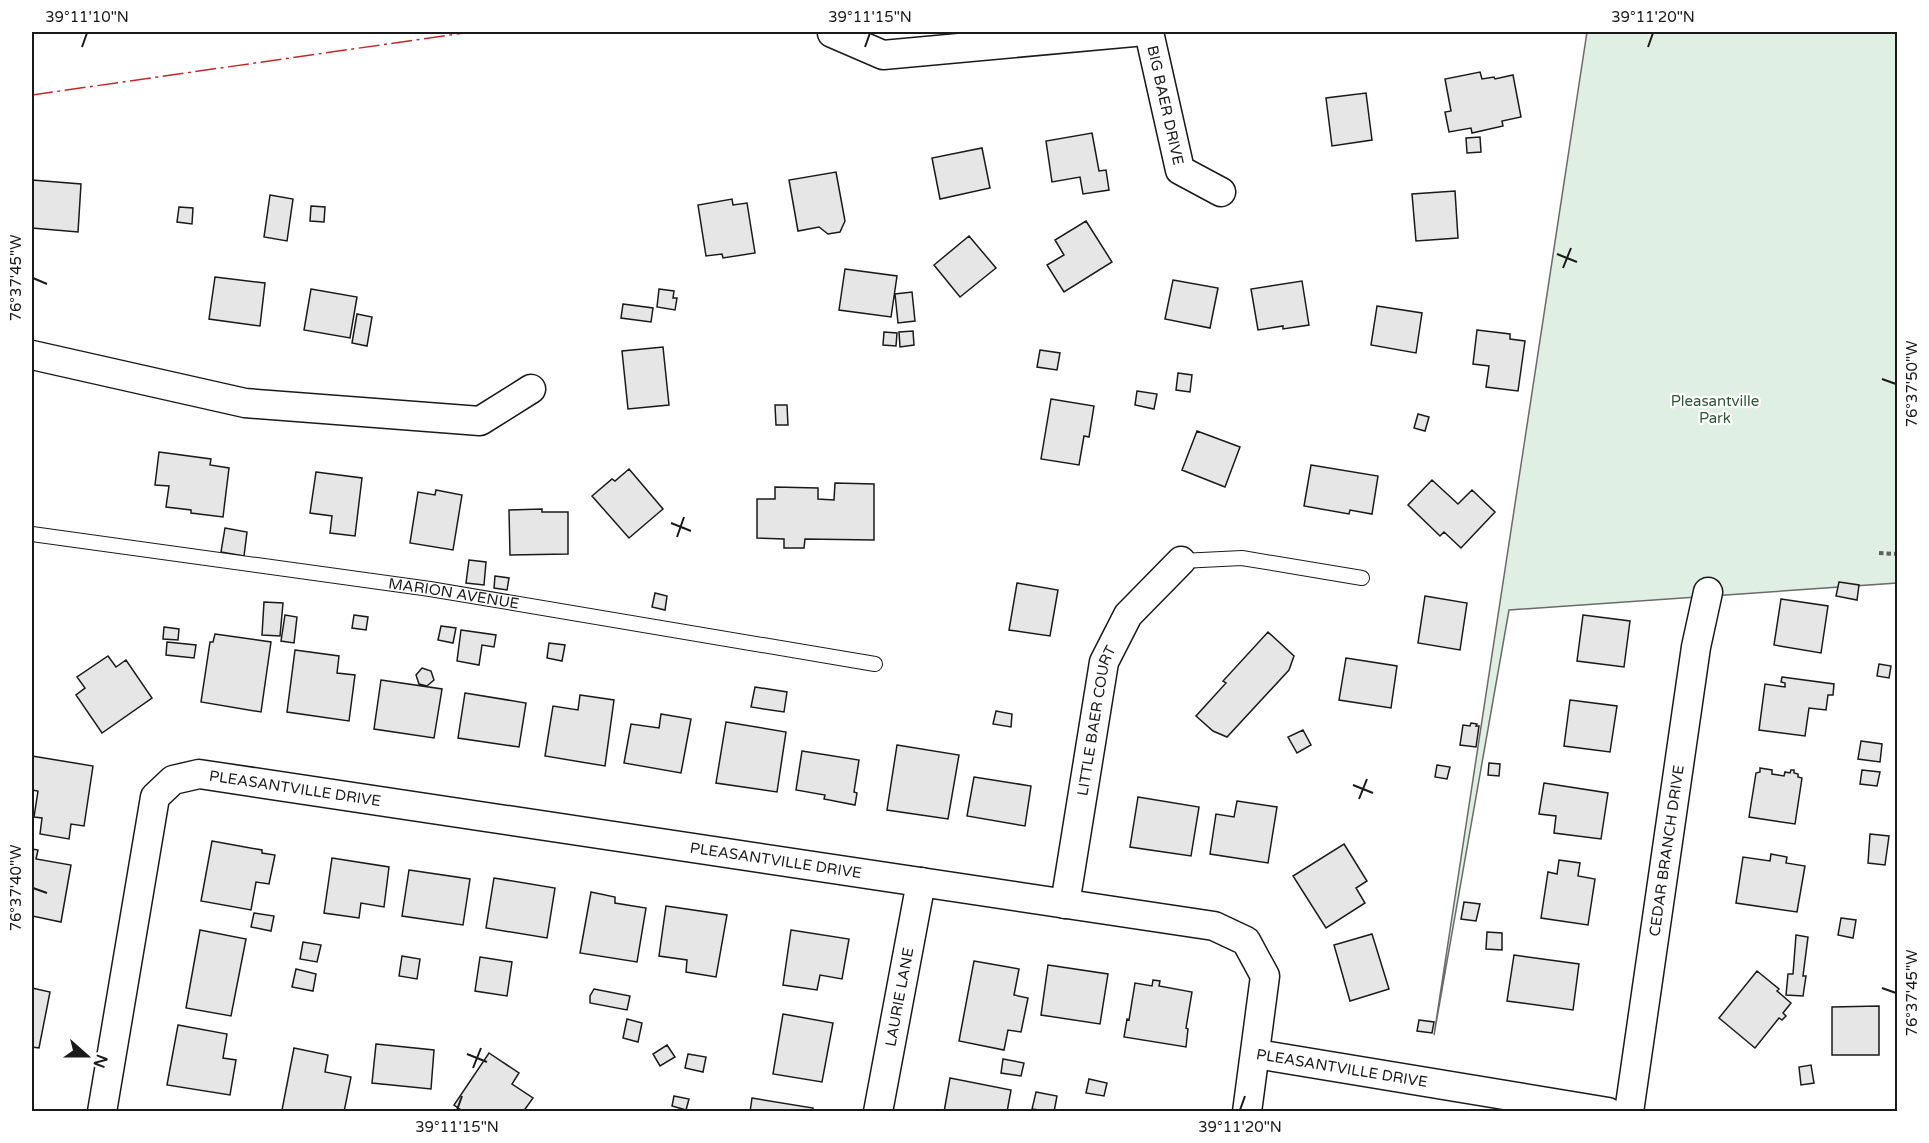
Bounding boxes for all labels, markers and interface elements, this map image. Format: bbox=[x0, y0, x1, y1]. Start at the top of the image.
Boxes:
text: 39°11'10"N bbox=[45, 8, 129, 26]
text: 39°11'15"N bbox=[828, 8, 912, 26]
text: 39°11'20"N bbox=[1611, 8, 1695, 26]
street label: BIG BAER DRIVE bbox=[1143, 44, 1188, 167]
text: 76°37'45"W bbox=[7, 235, 25, 321]
text: 76°37'50"W bbox=[1903, 341, 1921, 427]
park label: Pleasantville Park bbox=[1671, 392, 1759, 427]
street label: MARION AVENUE bbox=[387, 574, 521, 613]
street label: LITTLE BAER COURT bbox=[1074, 643, 1120, 797]
street label: CEDAR BRANCH DRIVE bbox=[1645, 764, 1688, 938]
street label: PLEASANTVILLE DRIVE bbox=[208, 767, 382, 810]
street label: PLEASANTVILLE DRIVE bbox=[689, 839, 863, 882]
text: 76°37'40"W bbox=[7, 845, 25, 931]
street label: LAURIE LANE bbox=[881, 946, 918, 1048]
text: 76°37'45"W bbox=[1903, 950, 1921, 1036]
north arrow bbox=[57, 1026, 117, 1086]
street label: PLEASANTVILLE DRIVE bbox=[1255, 1045, 1429, 1091]
text: N bbox=[88, 1051, 112, 1071]
text: 39°11'15"N bbox=[415, 1118, 499, 1136]
text: 39°11'20"N bbox=[1198, 1118, 1282, 1136]

